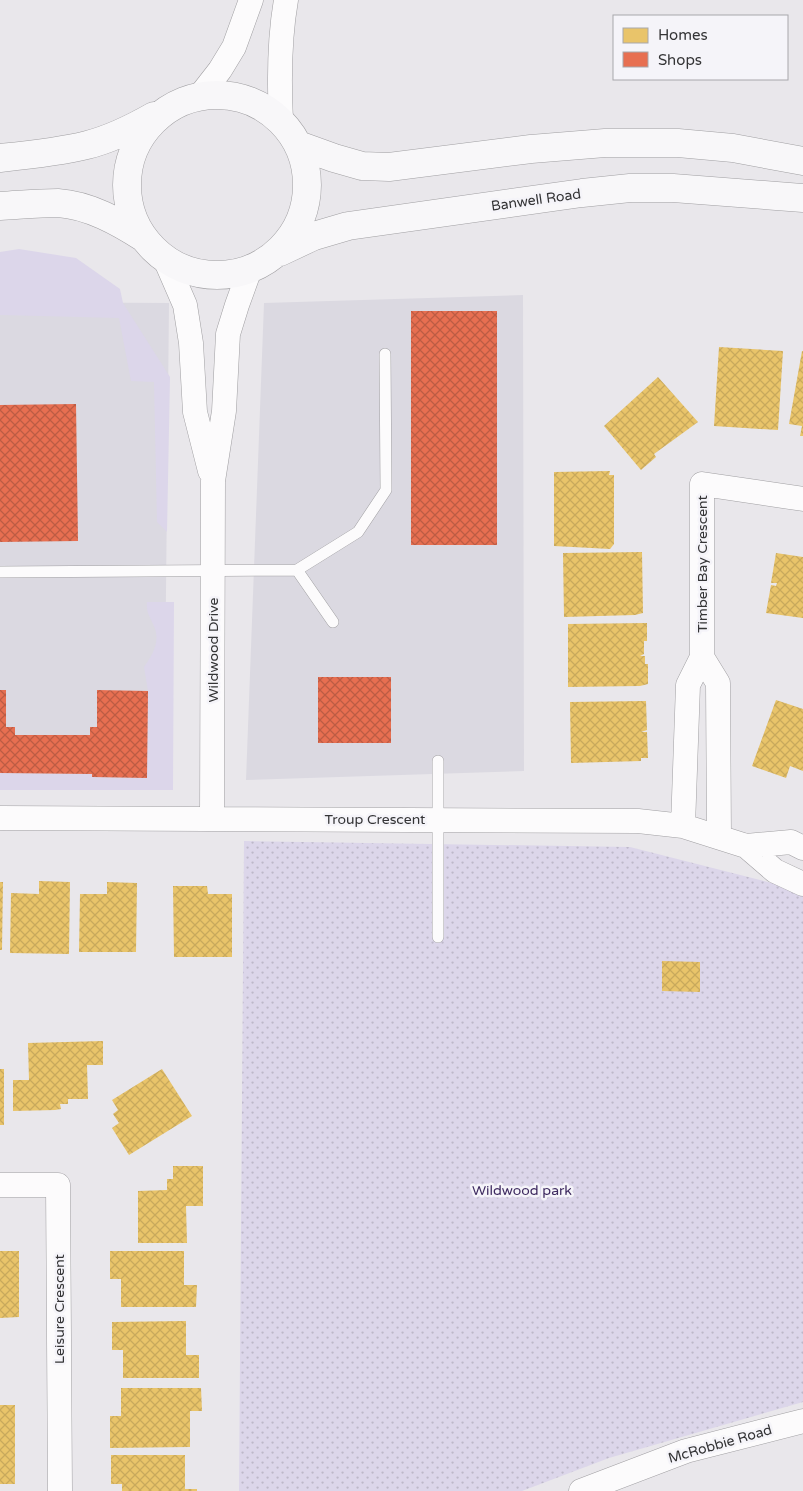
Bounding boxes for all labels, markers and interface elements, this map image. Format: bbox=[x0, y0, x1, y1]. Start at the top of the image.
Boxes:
legend bbox=[613, 15, 788, 80]
text: Homes bbox=[658, 26, 708, 44]
text: Shops bbox=[658, 51, 702, 69]
street label: Banwell Road bbox=[490, 185, 582, 215]
street label: Timber Bay Crescent bbox=[694, 495, 711, 633]
street label: Wildwood Drive bbox=[205, 598, 222, 702]
street label: Troup Crescent bbox=[325, 811, 426, 828]
park label: Wildwood park bbox=[472, 1182, 572, 1199]
street label: Leisure Crescent bbox=[51, 1253, 68, 1364]
street label: McRobbie Road bbox=[666, 1421, 774, 1467]

